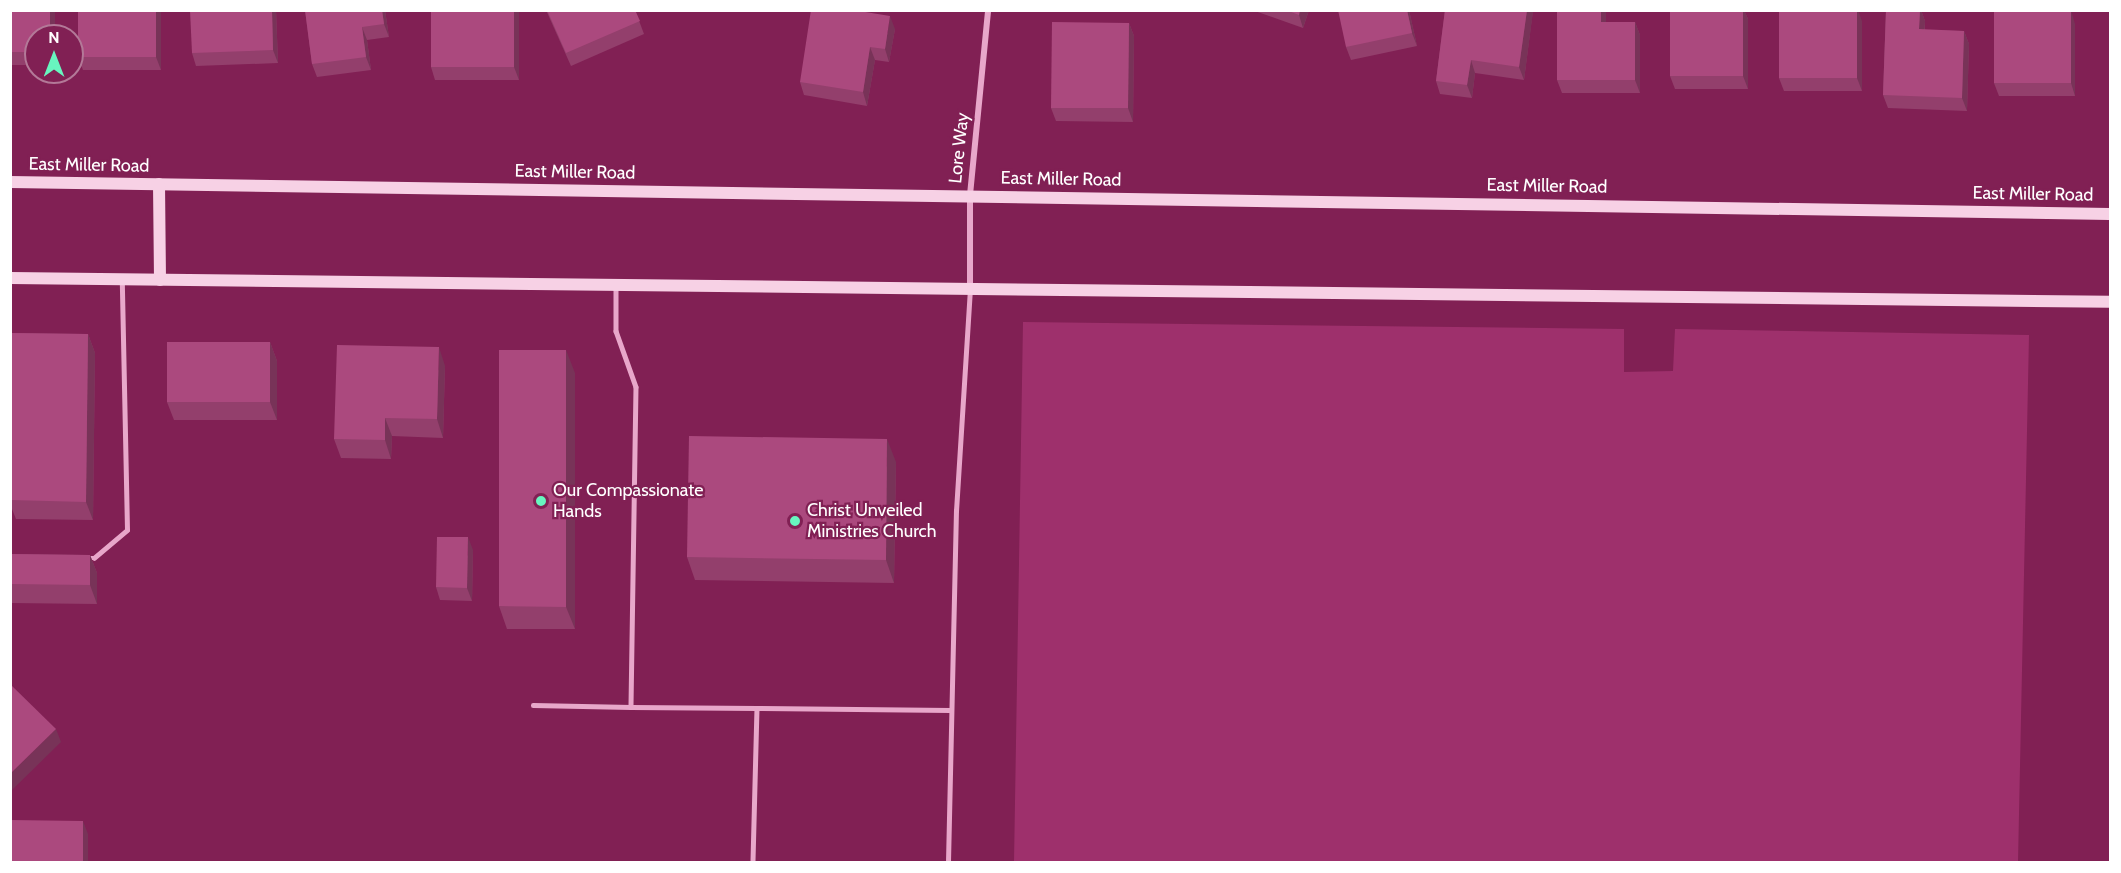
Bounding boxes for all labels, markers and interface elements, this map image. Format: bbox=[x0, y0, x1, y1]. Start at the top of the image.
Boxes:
north arrow bbox=[24, 24, 84, 84]
text: N bbox=[48, 28, 60, 47]
street label: Lore Way bbox=[945, 111, 973, 185]
street label: East Miller Road bbox=[28, 153, 150, 177]
street label: East Miller Road bbox=[514, 160, 636, 184]
street label: East Miller Road bbox=[1000, 167, 1122, 191]
street label: East Miller Road bbox=[1486, 174, 1608, 198]
street label: East Miller Road bbox=[1972, 182, 2094, 206]
place label: Our Compassionate Hands bbox=[553, 480, 703, 522]
marker: Our Compassionate Hands bbox=[534, 494, 548, 508]
place label: Christ Unveiled Ministries Church bbox=[807, 500, 937, 542]
marker: Christ Unveiled Ministries Church bbox=[788, 514, 802, 528]

